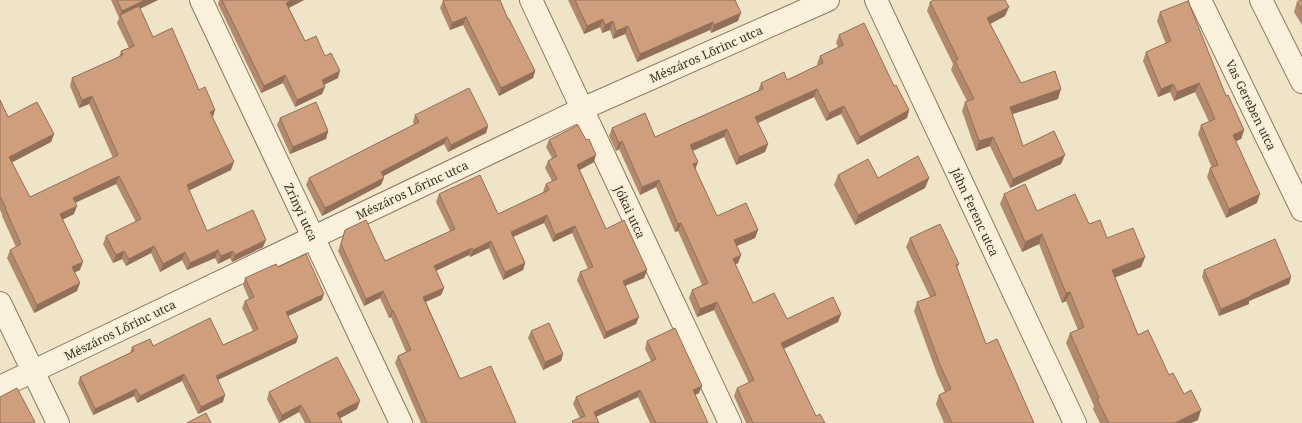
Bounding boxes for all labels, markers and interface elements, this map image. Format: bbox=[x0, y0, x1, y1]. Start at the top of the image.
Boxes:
street label: Mészáros Lőrinc utca bbox=[647, 21, 766, 87]
street label: Vas Gereben utca bbox=[1222, 57, 1280, 153]
street label: Mészáros Lőrinc utca bbox=[353, 156, 471, 224]
street label: Jáhn Ferenc utca bbox=[947, 164, 1003, 259]
street label: Zrínyi utca bbox=[280, 180, 322, 244]
street label: Jókai utca bbox=[610, 182, 650, 241]
street label: Mészáros Lőrinc utca bbox=[61, 295, 179, 364]

